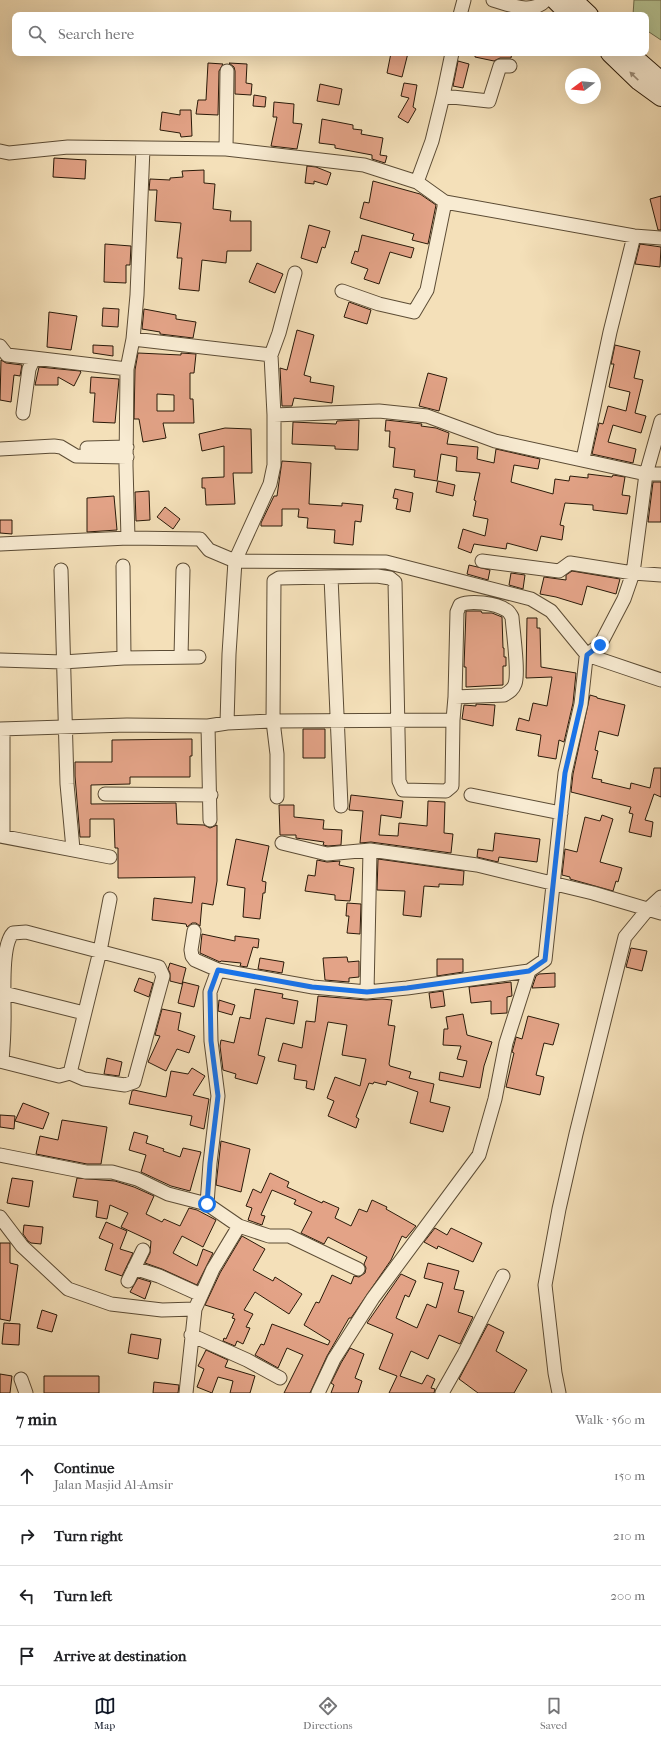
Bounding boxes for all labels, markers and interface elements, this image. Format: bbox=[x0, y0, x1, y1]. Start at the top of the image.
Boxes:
search box bbox=[12, 12, 649, 56]
icon: search bbox=[26, 23, 48, 45]
text: Search here bbox=[58, 25, 134, 43]
north arrow bbox=[565, 68, 601, 104]
one-way arrow bbox=[629, 72, 639, 81]
route end bbox=[591, 636, 609, 654]
route start bbox=[198, 1195, 216, 1213]
text: 7 min bbox=[16, 1409, 57, 1429]
text: Walk · 560 m bbox=[575, 1412, 645, 1427]
text: Continue bbox=[54, 1459, 114, 1477]
icon: ahead bbox=[16, 1465, 38, 1487]
text: 150 m bbox=[614, 1468, 645, 1483]
text: Jalan Masjid Al-Amsir bbox=[54, 1477, 173, 1492]
icon: right bbox=[16, 1525, 38, 1547]
text: Turn right bbox=[54, 1527, 123, 1545]
text: 210 m bbox=[613, 1528, 645, 1543]
icon: left bbox=[16, 1585, 38, 1607]
text: Turn left bbox=[54, 1587, 112, 1605]
text: 200 m bbox=[610, 1588, 645, 1603]
icon: arrive bbox=[16, 1645, 38, 1667]
text: Arrive at destination bbox=[54, 1647, 186, 1665]
tab: Map bbox=[94, 1695, 116, 1732]
tab: Directions bbox=[303, 1695, 353, 1732]
tab: Saved bbox=[540, 1695, 567, 1732]

